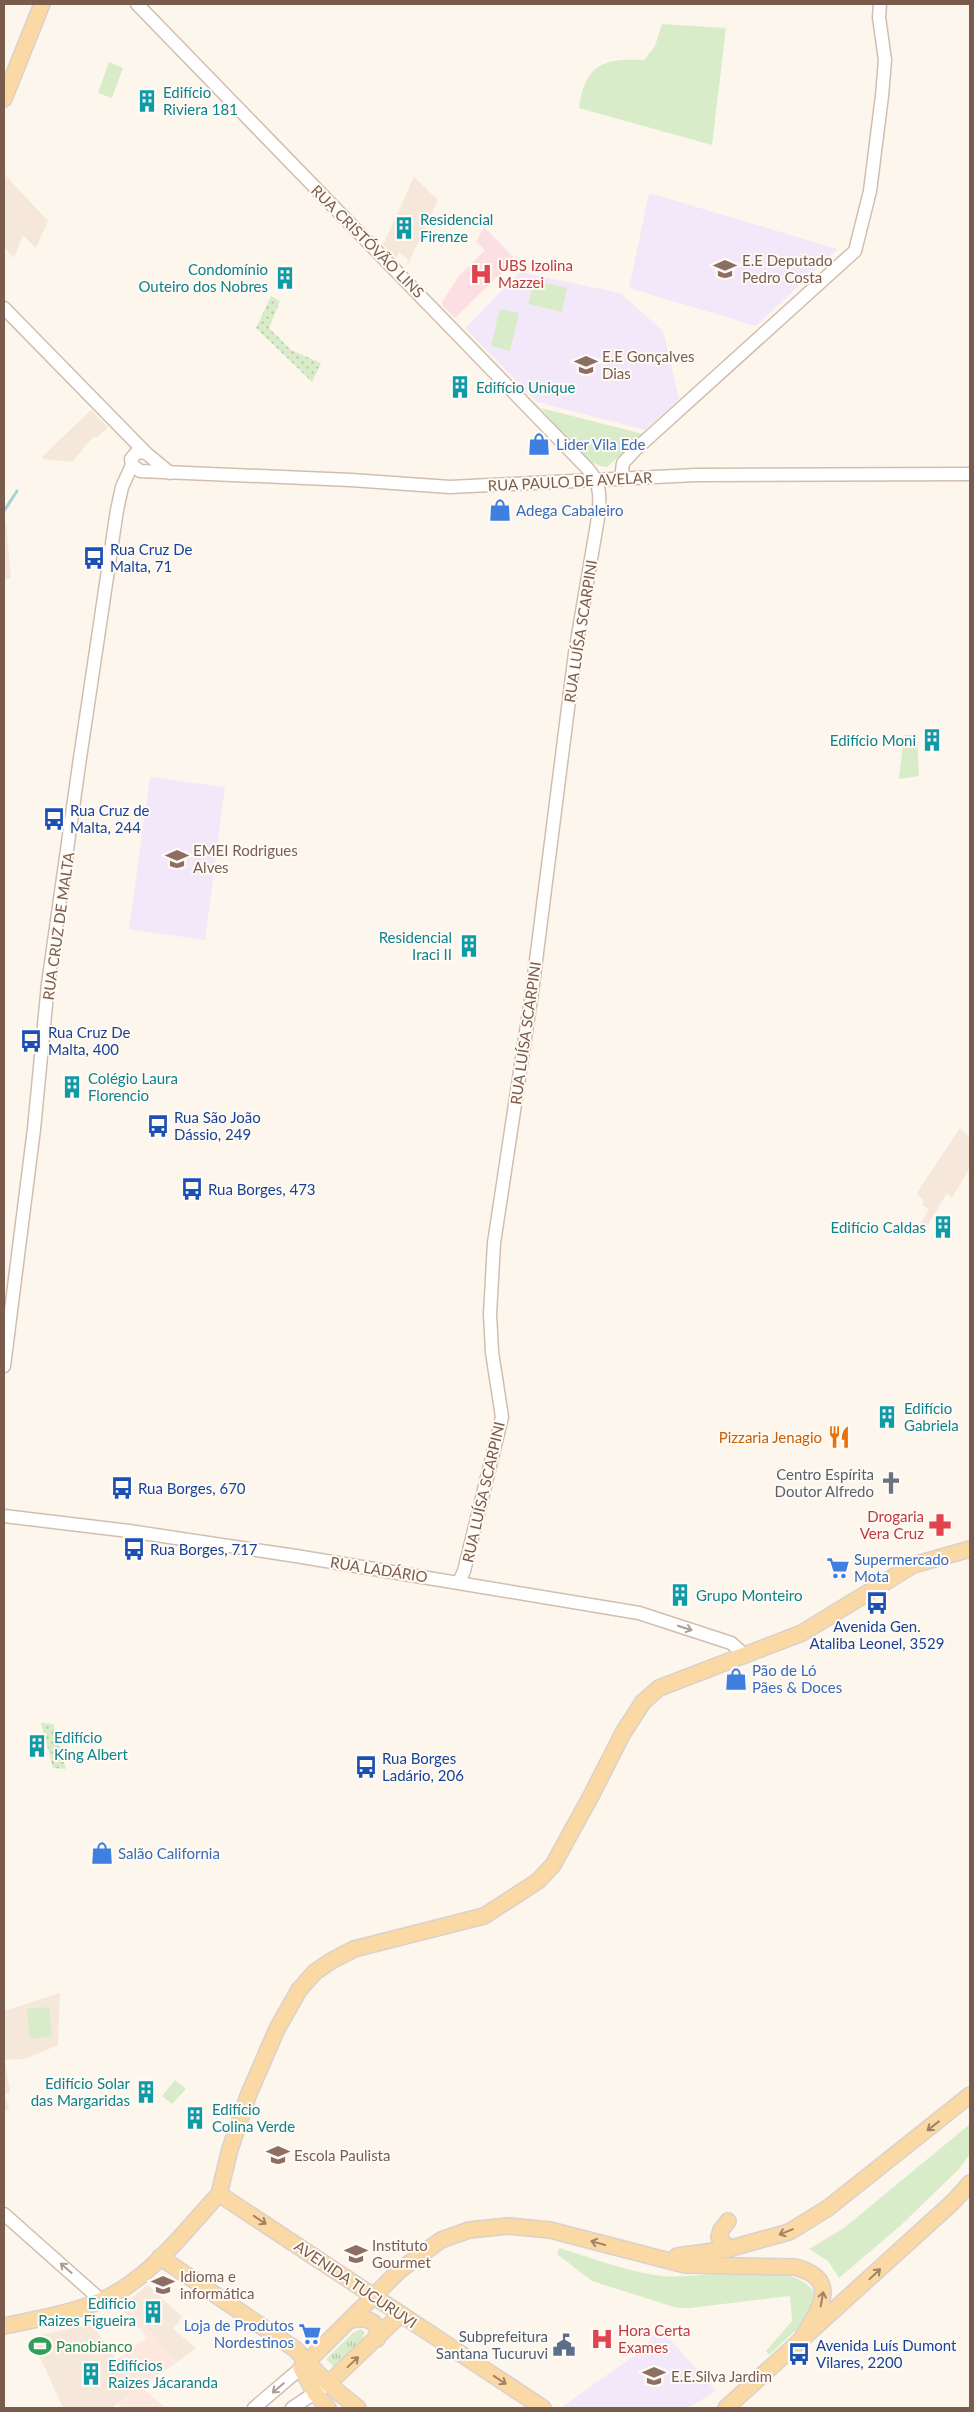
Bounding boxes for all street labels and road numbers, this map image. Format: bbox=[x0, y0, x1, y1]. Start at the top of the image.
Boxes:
street label: RUA CRISTÓVÃO LINS bbox=[308, 181, 428, 301]
street label: RUA PAULO DE AVELAR bbox=[487, 468, 653, 494]
street label: RUA LUÍSA SCARPINI bbox=[560, 558, 600, 704]
street label: RUA CRUZ DE MALTA bbox=[39, 850, 77, 1001]
street label: RUA LUÍSA SCARPINI bbox=[506, 960, 544, 1106]
street label: RUA LUÍSA SCARPINI bbox=[458, 1420, 508, 1564]
street label: RUA LADÁRIO bbox=[329, 1552, 429, 1586]
street label: AVENIDA TUCURUVI bbox=[291, 2236, 421, 2332]

